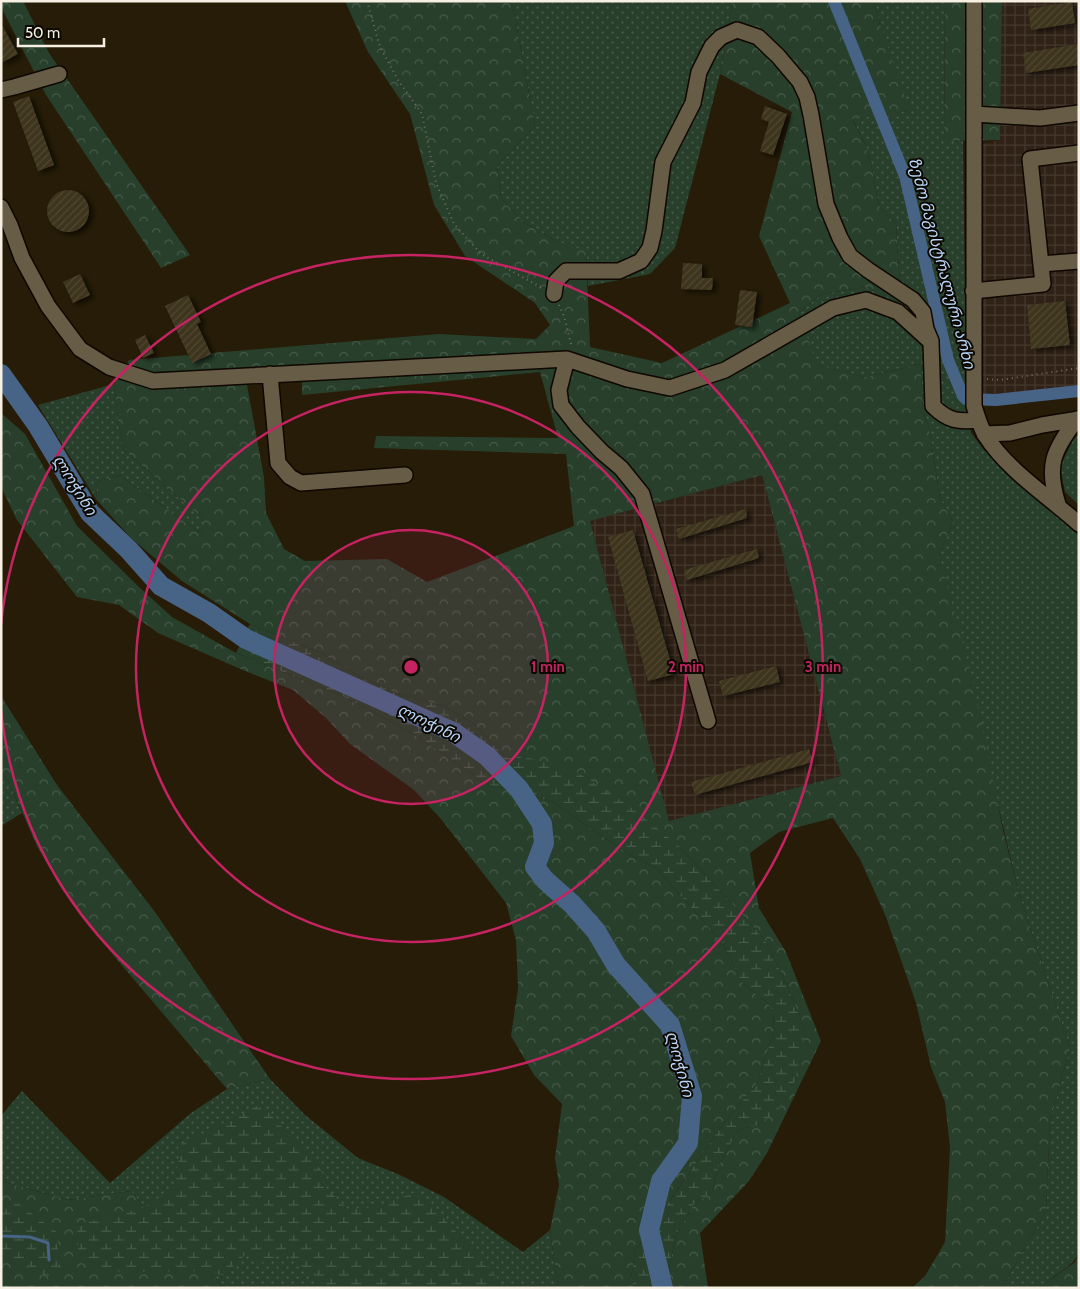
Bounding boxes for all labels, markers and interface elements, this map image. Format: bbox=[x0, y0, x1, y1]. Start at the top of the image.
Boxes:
scale bar bbox=[18, 15, 104, 47]
text: 50 m bbox=[25, 24, 60, 42]
water label: ზემო მაგისტრალური არხი bbox=[905, 155, 980, 371]
water label: ლოჭინი bbox=[49, 451, 101, 519]
centre of rings bbox=[402, 658, 420, 676]
text: 1 min bbox=[531, 658, 565, 676]
text: 2 min bbox=[668, 658, 704, 676]
text: 3 min bbox=[805, 658, 841, 676]
water label: ლოჭინი bbox=[395, 700, 464, 747]
water label: ლოჭინი bbox=[662, 1029, 698, 1100]

